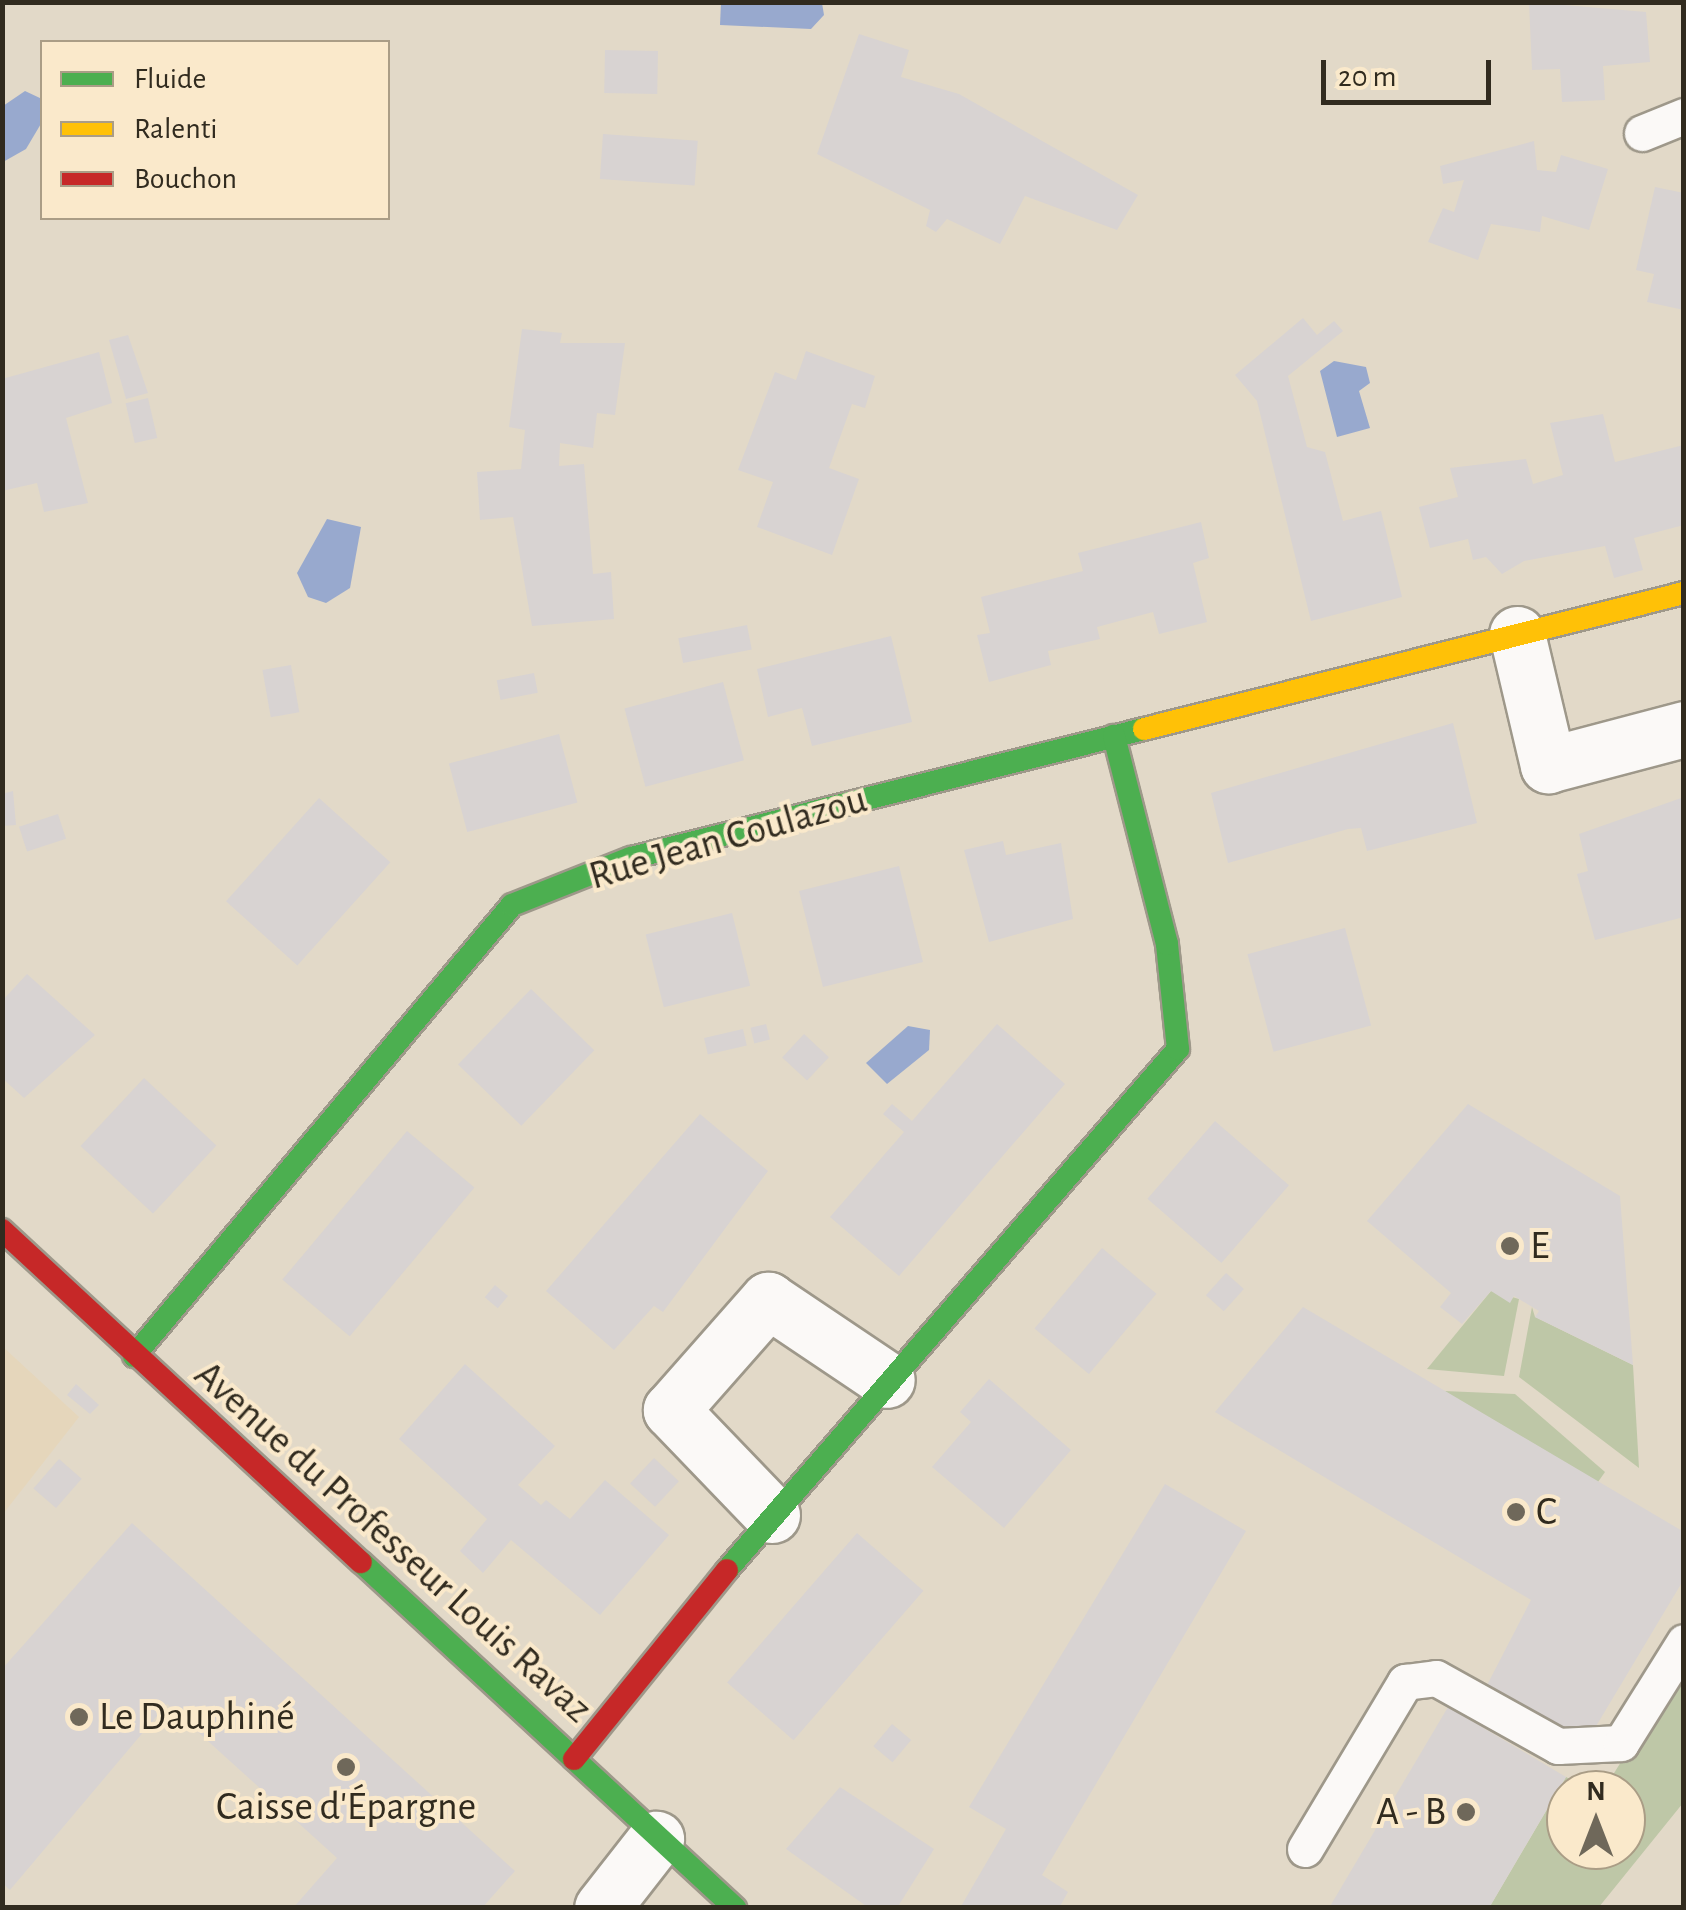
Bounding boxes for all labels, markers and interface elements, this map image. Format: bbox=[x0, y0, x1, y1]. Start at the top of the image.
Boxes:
legend bbox=[40, 40, 390, 220]
scale bar bbox=[1326, 40, 1496, 102]
text: 20 m bbox=[1338, 62, 1396, 92]
text: Fluide bbox=[134, 64, 206, 94]
text: Ralenti bbox=[134, 114, 217, 144]
text: Bouchon bbox=[134, 164, 237, 194]
street label: Rue Jean Coulazou bbox=[584, 775, 872, 901]
place label: E bbox=[1530, 1222, 1549, 1270]
marker: E bbox=[1499, 1235, 1521, 1257]
street label: Avenue du Professeur Louis Ravaz bbox=[184, 1351, 602, 1733]
place label: C bbox=[1536, 1488, 1557, 1536]
marker: C bbox=[1505, 1501, 1527, 1523]
place label: Le Dauphiné bbox=[99, 1693, 295, 1741]
marker: Le Dauphiné bbox=[68, 1706, 90, 1728]
marker: Caisse d'Épargne bbox=[335, 1756, 357, 1778]
north arrow bbox=[1546, 1770, 1646, 1870]
text: N bbox=[1586, 1778, 1606, 1806]
place label: Caisse d'Épargne bbox=[216, 1783, 476, 1831]
place label: A - B bbox=[1376, 1788, 1446, 1836]
marker: A - B bbox=[1455, 1801, 1477, 1823]

